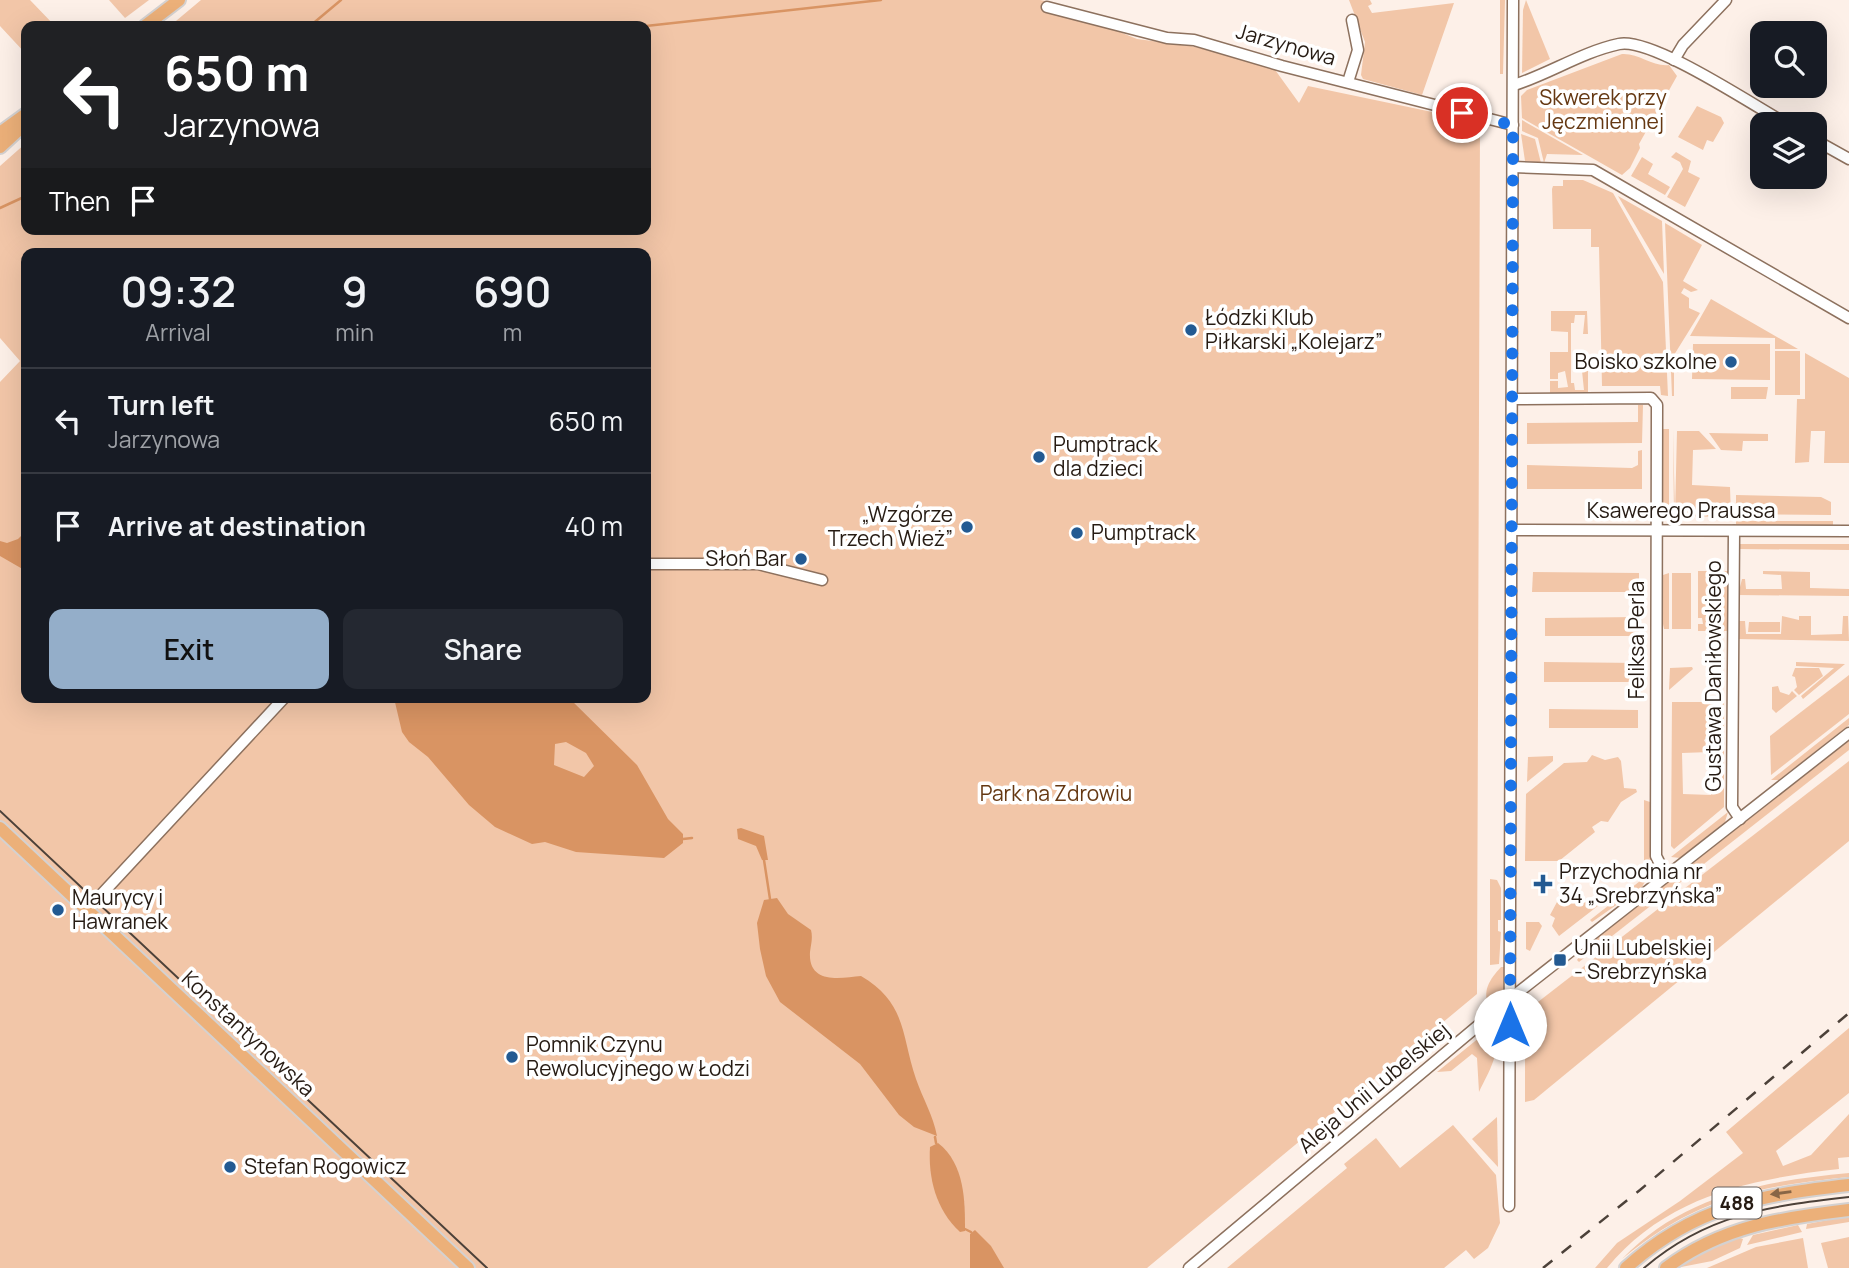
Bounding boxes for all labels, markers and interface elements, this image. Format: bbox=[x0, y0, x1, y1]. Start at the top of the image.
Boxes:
street label: Jarzynowa bbox=[1233, 16, 1339, 72]
map controls bbox=[1750, 21, 1827, 189]
button: search bbox=[1750, 21, 1827, 98]
text: 650 m bbox=[164, 39, 309, 106]
icon: left bbox=[49, 49, 140, 140]
pin bbox=[1432, 83, 1492, 143]
park label: Skwerek przy Jęczmiennej bbox=[1539, 83, 1667, 135]
icon: arrive bbox=[1443, 94, 1481, 132]
text: Jarzynowa bbox=[164, 103, 320, 147]
button: layers bbox=[1750, 112, 1827, 189]
icon: arrive bbox=[124, 182, 162, 220]
text: Then bbox=[49, 183, 110, 219]
text: 09:32 bbox=[120, 262, 236, 320]
text: 9 bbox=[342, 262, 368, 320]
text: 690 bbox=[473, 262, 552, 320]
place label: Łódzki Klub Piłkarski „Kolejarz” bbox=[1205, 303, 1383, 355]
text: Arrival bbox=[145, 316, 211, 348]
text: min bbox=[335, 316, 374, 348]
text: m bbox=[503, 316, 522, 348]
marker: Łódzki Klub Piłkarski „Kolejarz” bbox=[1183, 322, 1199, 338]
place label: Boisko szkolne bbox=[1575, 347, 1717, 375]
marker: Boisko szkolne bbox=[1723, 354, 1739, 370]
text: Turn left bbox=[108, 387, 215, 423]
icon: left bbox=[49, 402, 87, 440]
text: 650 m bbox=[549, 403, 623, 439]
text: Jarzynowa bbox=[108, 423, 220, 455]
place label: Pumptrack dla dzieci bbox=[1053, 430, 1158, 482]
marker: Pumptrack dla dzieci bbox=[1031, 449, 1047, 465]
street label: Ksawerego Praussa bbox=[1587, 496, 1775, 524]
place label: „Wzgórze Trzech Wież” bbox=[828, 500, 953, 552]
icon: arrive bbox=[49, 507, 87, 545]
text: Arrive at destination bbox=[108, 508, 366, 544]
text: 40 m bbox=[565, 508, 623, 544]
place label: Pumptrack bbox=[1091, 518, 1196, 546]
marker: „Wzgórze Trzech Wież” bbox=[959, 519, 975, 535]
marker: Pumptrack bbox=[1069, 525, 1085, 541]
place label: Słoń Bar bbox=[705, 544, 787, 572]
marker: Słoń Bar bbox=[793, 551, 809, 567]
street label: Gustawa Daniłowskiego bbox=[1699, 560, 1727, 792]
street label: Feliksa Perla bbox=[1622, 581, 1650, 699]
button: Exit bbox=[49, 609, 329, 689]
button: Share bbox=[343, 609, 623, 689]
park label: Park na Zdrowiu bbox=[980, 779, 1132, 807]
place label: Przychodnia nr 34 „Srebrzyńska” bbox=[1559, 857, 1722, 909]
marker: Przychodnia nr 34 „Srebrzyńska” bbox=[1533, 874, 1553, 894]
place label: Maurycy i Hawranek bbox=[72, 883, 168, 935]
marker: Maurycy i Hawranek bbox=[50, 902, 66, 918]
place label: Unii Lubelskiej - Srebrzyńska bbox=[1574, 933, 1712, 985]
marker: Unii Lubelskiej - Srebrzyńska bbox=[1552, 952, 1568, 968]
street label: Konstantynowska bbox=[176, 964, 321, 1102]
position arrow bbox=[1473, 988, 1547, 1062]
street label: Aleja Unii Lubelskiej bbox=[1292, 1016, 1455, 1159]
place label: Pomnik Czynu Rewolucyjnego w Łodzi bbox=[526, 1030, 750, 1082]
marker: Pomnik Czynu Rewolucyjnego w Łodzi bbox=[504, 1049, 520, 1065]
place label: Stefan Rogowicz bbox=[244, 1152, 407, 1180]
marker: Stefan Rogowicz bbox=[222, 1159, 238, 1175]
road number: 488 bbox=[1712, 1188, 1762, 1218]
one-way arrow bbox=[1770, 1188, 1792, 1199]

